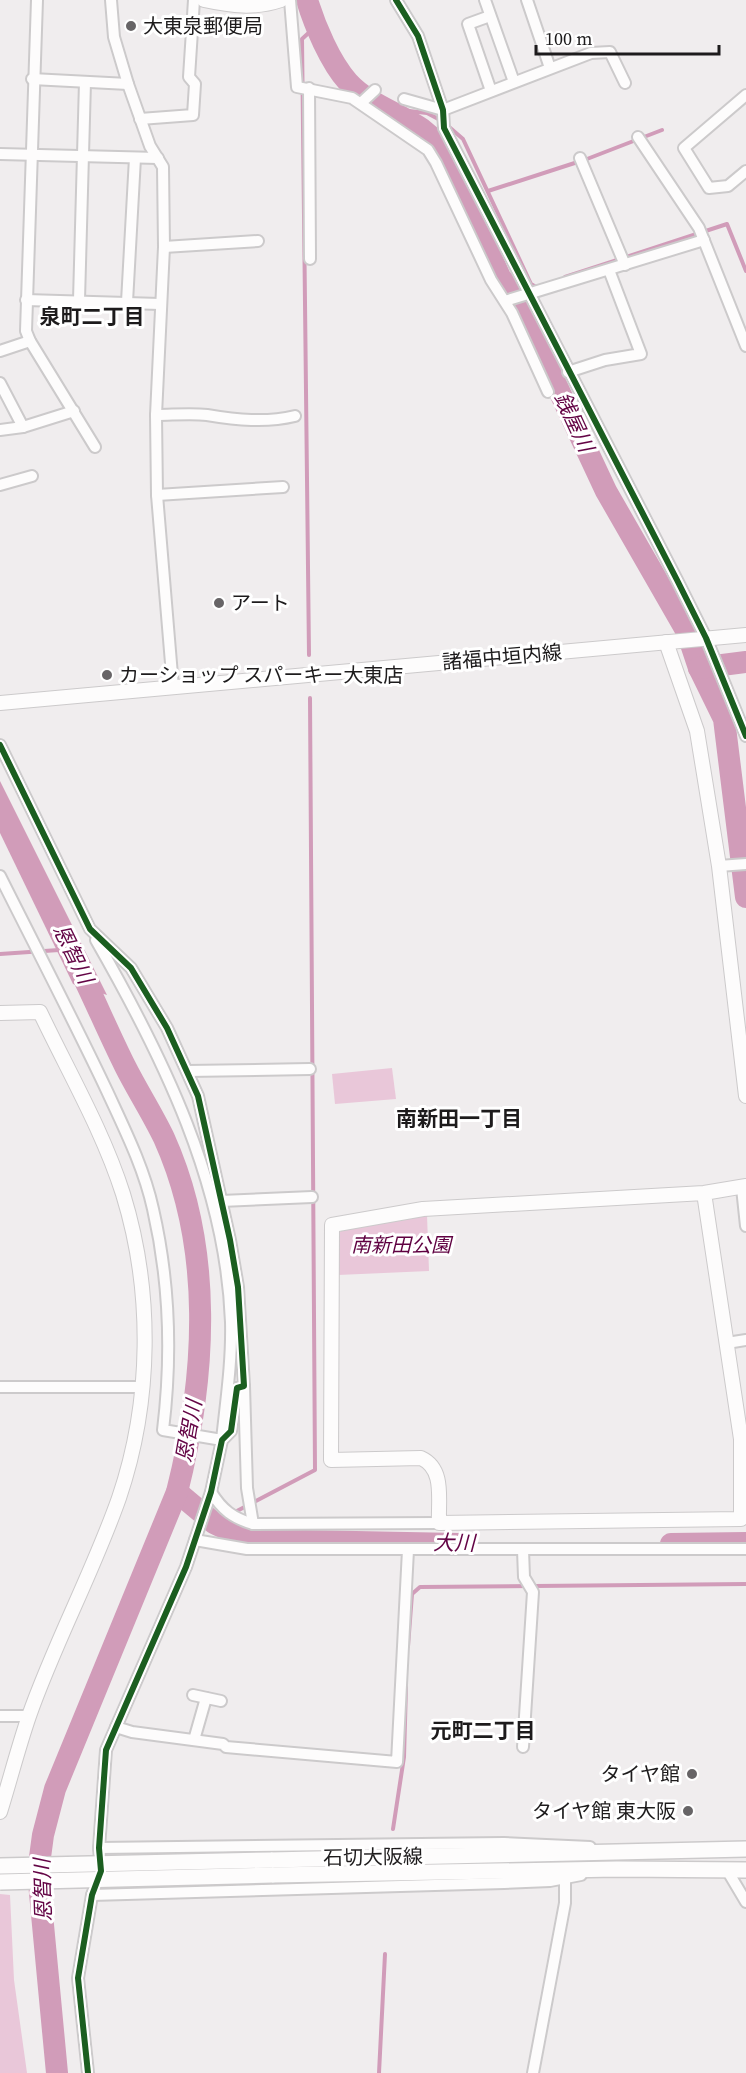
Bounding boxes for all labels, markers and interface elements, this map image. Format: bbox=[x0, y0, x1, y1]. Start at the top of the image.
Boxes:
place label: 大東泉郵便局 bbox=[143, 12, 263, 40]
scale bar bbox=[536, 18, 719, 56]
marker: 大東泉郵便局 bbox=[124, 19, 138, 33]
text: 100 m bbox=[545, 26, 592, 51]
district label: 泉町二丁目 bbox=[40, 302, 145, 331]
water label: 銭屋川 bbox=[548, 387, 602, 458]
place label: アート bbox=[231, 589, 290, 617]
marker: アート bbox=[212, 596, 226, 610]
street label: 諸福中垣内線 bbox=[441, 638, 563, 676]
place label: カーショップ スパーキー大東店 bbox=[119, 661, 403, 689]
marker: カーショップ スパーキー大東店 bbox=[100, 668, 114, 682]
water label: 恩智川 bbox=[47, 919, 101, 990]
district label: 南新田一丁目 bbox=[396, 1104, 522, 1133]
park label: 南新田公園 bbox=[351, 1231, 454, 1259]
water label: 恩智川 bbox=[169, 1395, 209, 1464]
water label: 大川 bbox=[433, 1528, 477, 1557]
district label: 元町二丁目 bbox=[431, 1716, 536, 1745]
place label: タイヤ館 bbox=[601, 1760, 680, 1788]
marker: タイヤ館 bbox=[685, 1767, 699, 1781]
place label: タイヤ館 東大阪 bbox=[532, 1797, 676, 1825]
marker: タイヤ館 東大阪 bbox=[681, 1804, 695, 1818]
street label: 石切大阪線 bbox=[323, 1842, 423, 1872]
water label: 恩智川 bbox=[27, 1856, 58, 1922]

